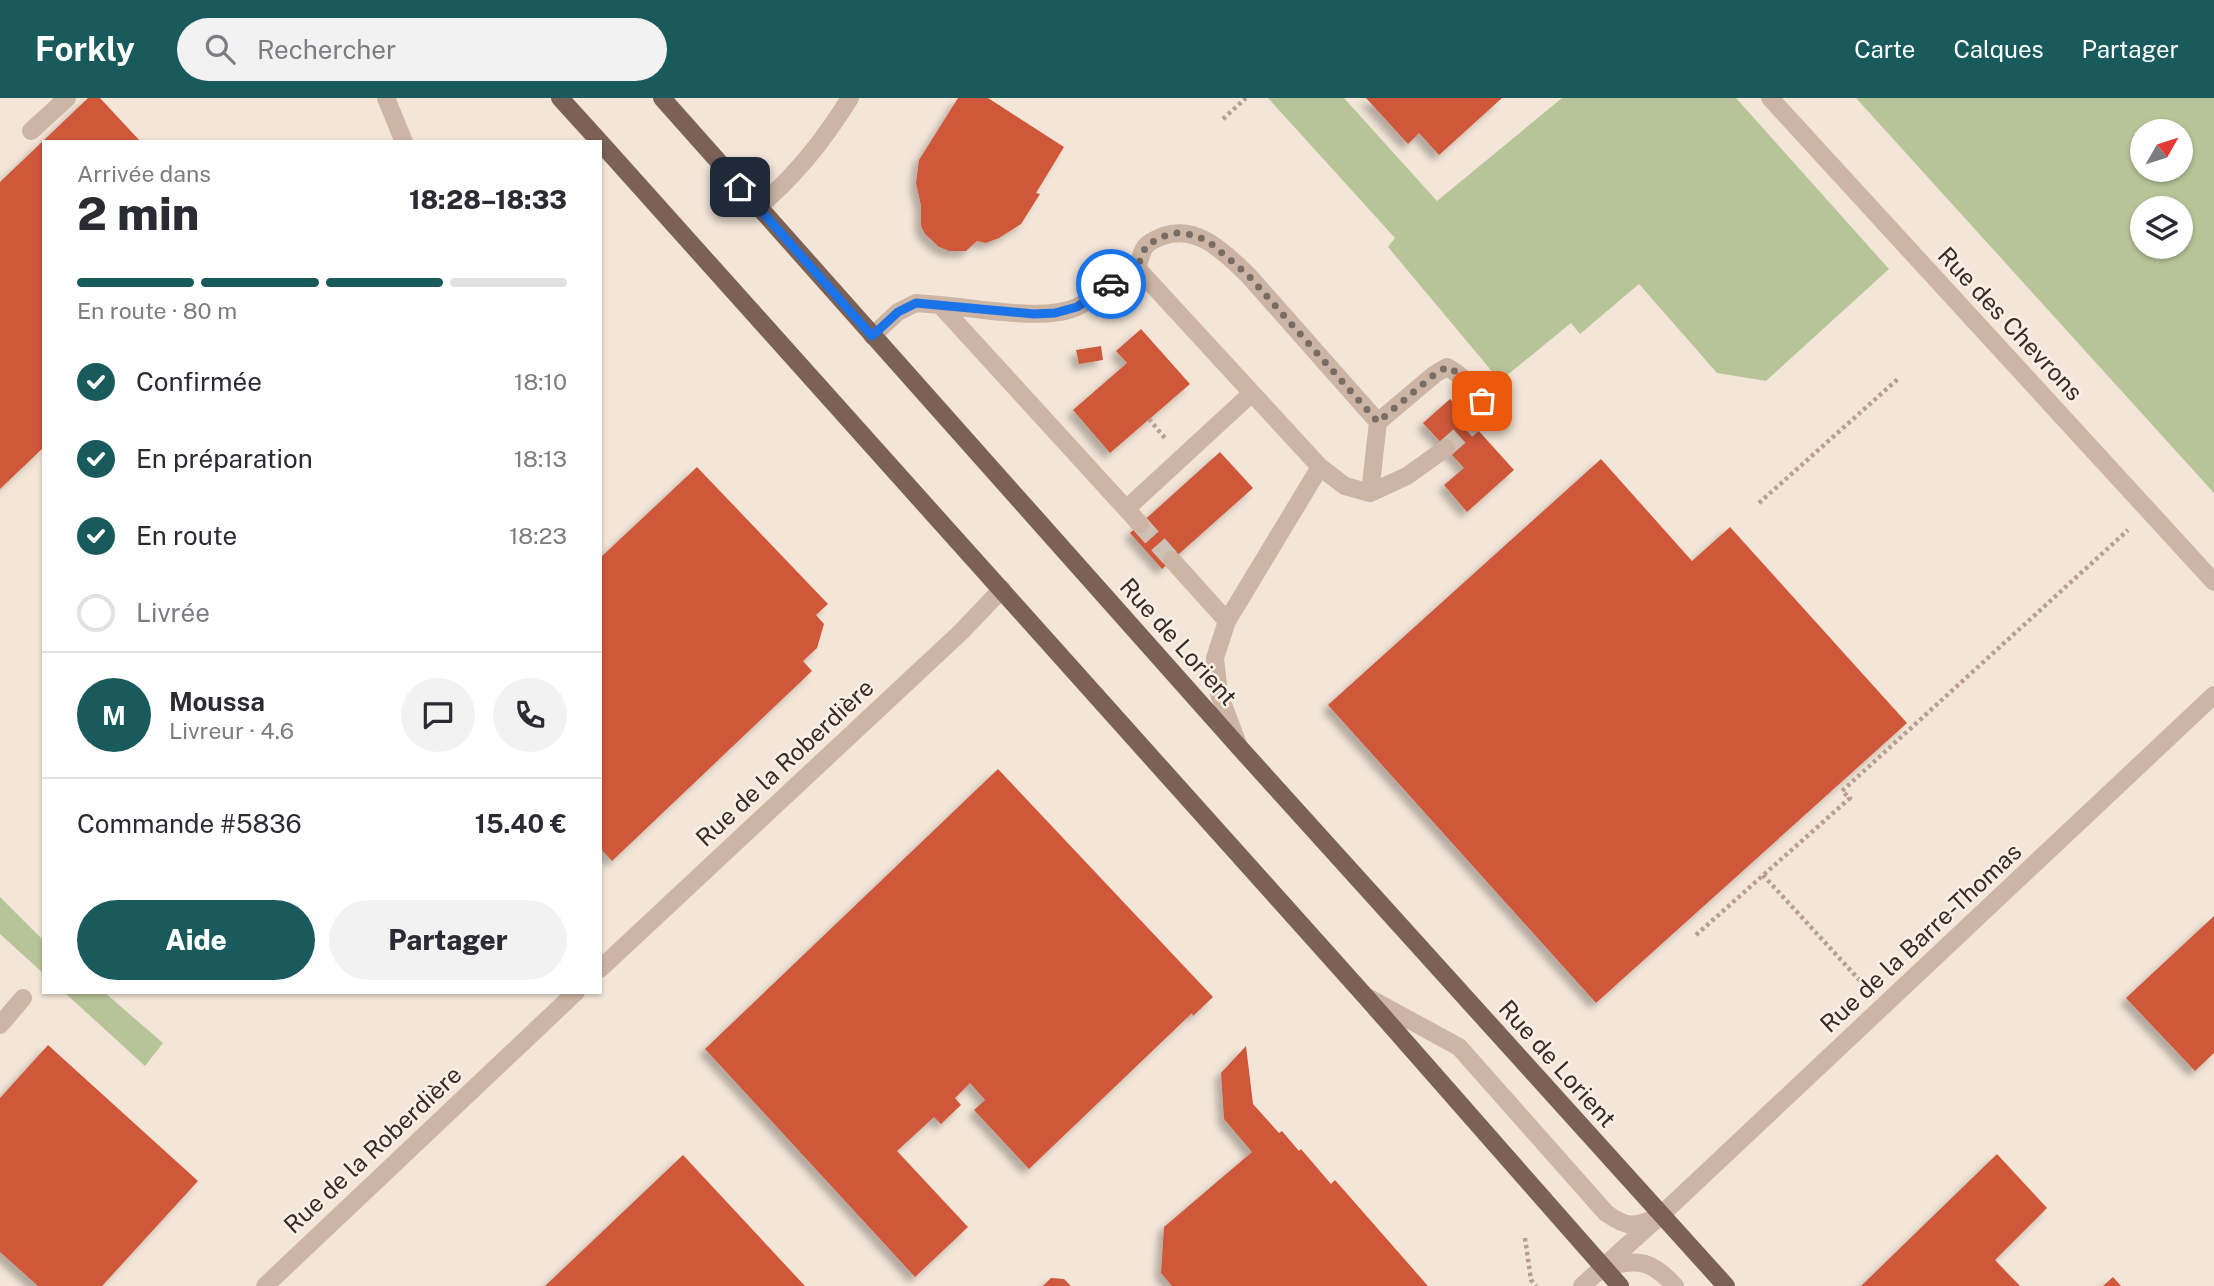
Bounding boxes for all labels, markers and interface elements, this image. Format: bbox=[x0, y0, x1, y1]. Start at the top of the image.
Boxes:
search box bbox=[177, 18, 667, 81]
text: Forkly bbox=[35, 30, 135, 68]
icon: search bbox=[201, 30, 239, 68]
text: Rechercher bbox=[257, 34, 396, 65]
text: Carte bbox=[1854, 35, 1915, 63]
text: Calques bbox=[1953, 35, 2044, 63]
text: Partager bbox=[2082, 35, 2179, 63]
north arrow bbox=[2130, 119, 2193, 182]
map controls bbox=[2130, 119, 2193, 259]
pin bbox=[710, 157, 770, 217]
text: Arrivée dans bbox=[77, 160, 211, 187]
icon: home bbox=[721, 168, 759, 206]
text: 18:28–18:33 bbox=[409, 184, 567, 215]
text: 2 min bbox=[77, 186, 199, 240]
button: layers bbox=[2130, 196, 2193, 259]
street label: Rue des Chevrons bbox=[1933, 241, 2089, 406]
courier bbox=[1076, 249, 1146, 319]
icon: car bbox=[1092, 265, 1130, 303]
text: En route · 80 m bbox=[77, 297, 237, 324]
icon: check bbox=[77, 363, 115, 401]
text: Confirmée bbox=[136, 366, 262, 397]
text: 18:10 bbox=[514, 368, 567, 395]
pin bbox=[1452, 371, 1512, 431]
icon: bag bbox=[1463, 382, 1501, 420]
icon: check bbox=[77, 440, 115, 478]
text: En préparation bbox=[136, 443, 313, 474]
text: 18:13 bbox=[514, 445, 567, 472]
icon: check bbox=[77, 517, 115, 555]
text: En route bbox=[136, 520, 237, 551]
text: 18:23 bbox=[509, 522, 567, 549]
street label: Rue de Lorient bbox=[1114, 572, 1243, 711]
text: Livrée bbox=[136, 597, 210, 628]
street label: Rue de la Roberdière bbox=[690, 673, 879, 852]
button: chat bbox=[401, 678, 475, 752]
button: phone bbox=[493, 678, 567, 752]
text: Moussa bbox=[169, 686, 265, 717]
text: M bbox=[102, 700, 126, 731]
text: Livreur · 4.6 bbox=[169, 717, 294, 744]
text: Commande #5836 bbox=[77, 808, 302, 839]
text: 15.40 € bbox=[475, 808, 567, 839]
street label: Rue de la Barre-Thomas bbox=[1814, 837, 2026, 1038]
button: Aide bbox=[77, 900, 315, 980]
button: Partager bbox=[329, 900, 567, 980]
street label: Rue de Lorient bbox=[1493, 994, 1622, 1133]
street label: Rue de la Roberdière bbox=[278, 1060, 467, 1239]

